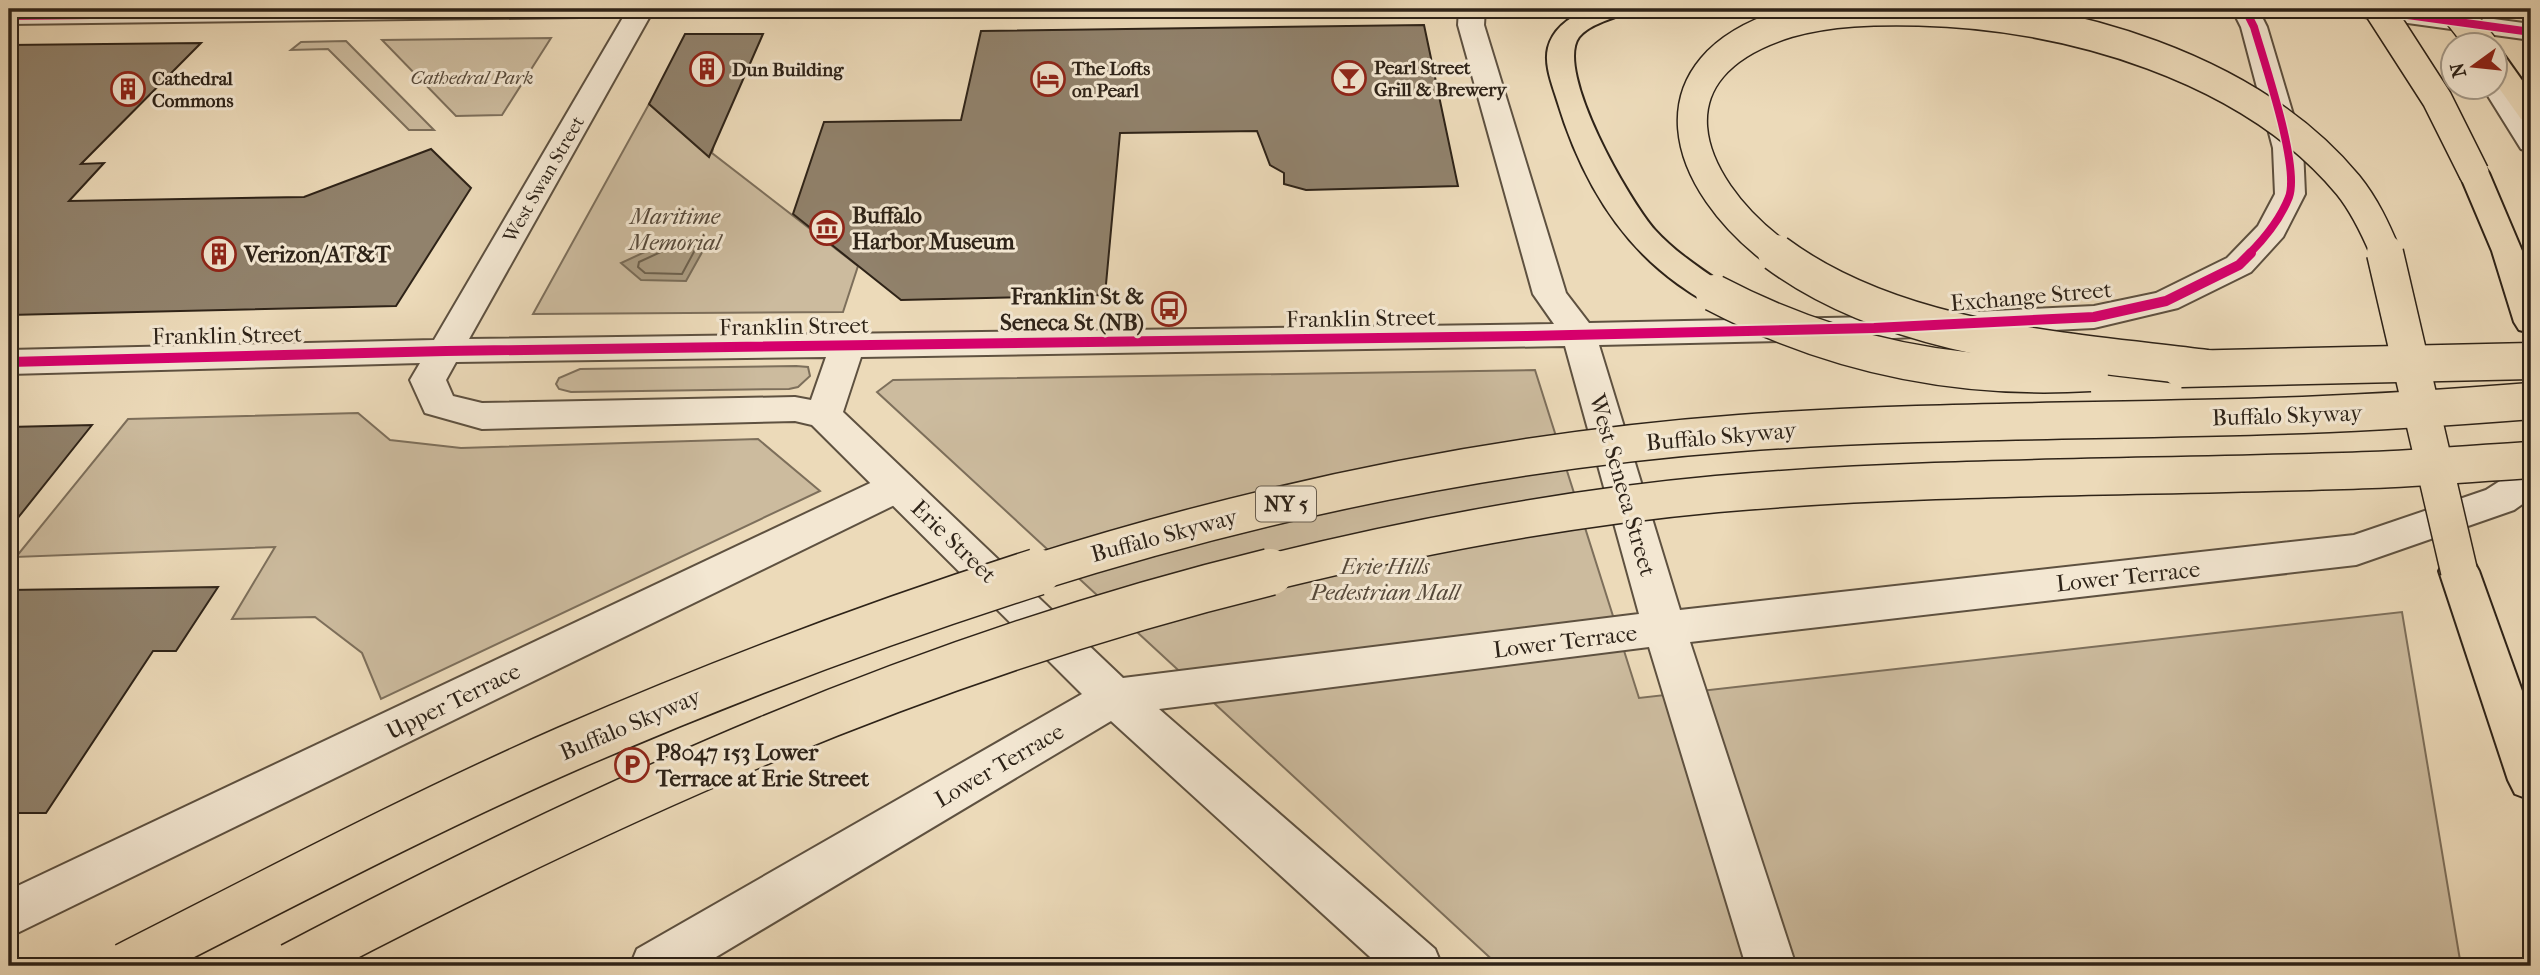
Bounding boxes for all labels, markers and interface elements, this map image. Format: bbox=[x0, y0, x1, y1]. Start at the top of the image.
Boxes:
north arrow bbox=[2438, 32, 2508, 102]
building icon: Dun Building bbox=[688, 50, 726, 88]
place label: Pearl Street Grill & Brewery bbox=[1374, 57, 1507, 101]
place label: The Lofts on Pearl bbox=[1071, 58, 1150, 102]
place label: Dun Building bbox=[732, 59, 844, 81]
bar icon: Pearl Street Grill & Brewery bbox=[1330, 59, 1368, 97]
hotel icon: The Lofts on Pearl bbox=[1029, 60, 1067, 98]
text: N bbox=[2446, 60, 2471, 80]
park label: Cathedral Park bbox=[410, 67, 534, 89]
place label: Cathedral Commons bbox=[152, 68, 234, 112]
building icon: Cathedral Commons bbox=[109, 70, 147, 108]
street label: West Swan Street bbox=[498, 112, 589, 247]
place label: Buffalo Harbor Museum bbox=[852, 202, 1015, 255]
park label: Maritime Memorial bbox=[627, 203, 723, 256]
museum icon: Buffalo Harbor Museum bbox=[808, 209, 846, 247]
building icon: Verizon/AT&T bbox=[200, 235, 238, 273]
place label: Verizon/AT&T bbox=[243, 241, 392, 268]
street label: Exchange Street bbox=[1949, 276, 2113, 317]
place label: Franklin St & Seneca St (NB) bbox=[1000, 283, 1144, 336]
bus stop icon: Franklin St & Seneca St (NB) bbox=[1150, 290, 1188, 328]
street label: Franklin Street bbox=[1286, 304, 1436, 333]
street label: Franklin Street bbox=[719, 312, 869, 341]
street label: Franklin Street bbox=[152, 321, 302, 350]
street label: West Seneca Street bbox=[1583, 390, 1661, 579]
street label: Buffalo Skyway bbox=[2211, 399, 2363, 432]
street label: Buffalo Skyway bbox=[1645, 416, 1798, 456]
road number: NY 5 bbox=[1256, 486, 1316, 522]
street label: Erie Street bbox=[906, 494, 1002, 588]
street label: Buffalo Skyway bbox=[1088, 503, 1241, 568]
park label: Erie Hills Pedestrian Mall bbox=[1309, 553, 1462, 606]
street label: Lower Terrace bbox=[2055, 556, 2201, 597]
street label: Lower Terrace bbox=[1492, 619, 1638, 664]
street label: Upper Terrace bbox=[382, 657, 525, 745]
street label: Buffalo Skyway bbox=[556, 682, 705, 766]
street label: Lower Terrace bbox=[930, 718, 1069, 813]
place label: P8047 153 Lower Terrace at Erie Street bbox=[655, 739, 870, 792]
parking icon: P8047 153 Lower Terrace at Erie Street bbox=[613, 746, 651, 784]

